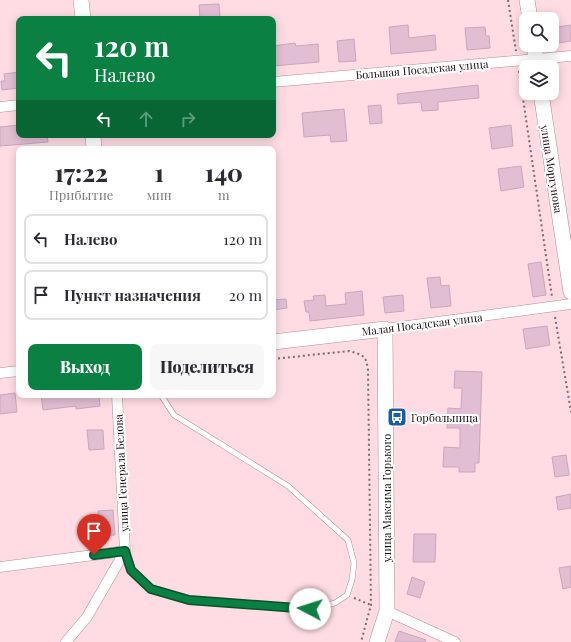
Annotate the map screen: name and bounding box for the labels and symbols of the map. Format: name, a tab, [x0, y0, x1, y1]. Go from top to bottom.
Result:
street label: Большая Посадская улица	[355, 56, 490, 82]
street label: улица Моргунова	[537, 123, 566, 215]
street label: Малая Посадская улица	[361, 309, 484, 339]
bus stop icon: Горбольница	[386, 406, 408, 428]
place label: Горбольница	[411, 410, 478, 425]
street label: улица Генерала Белова	[110, 413, 132, 533]
street label: улица Максима Горького	[379, 434, 394, 563]
pin	[77, 514, 111, 555]
position arrow	[289, 588, 331, 630]

